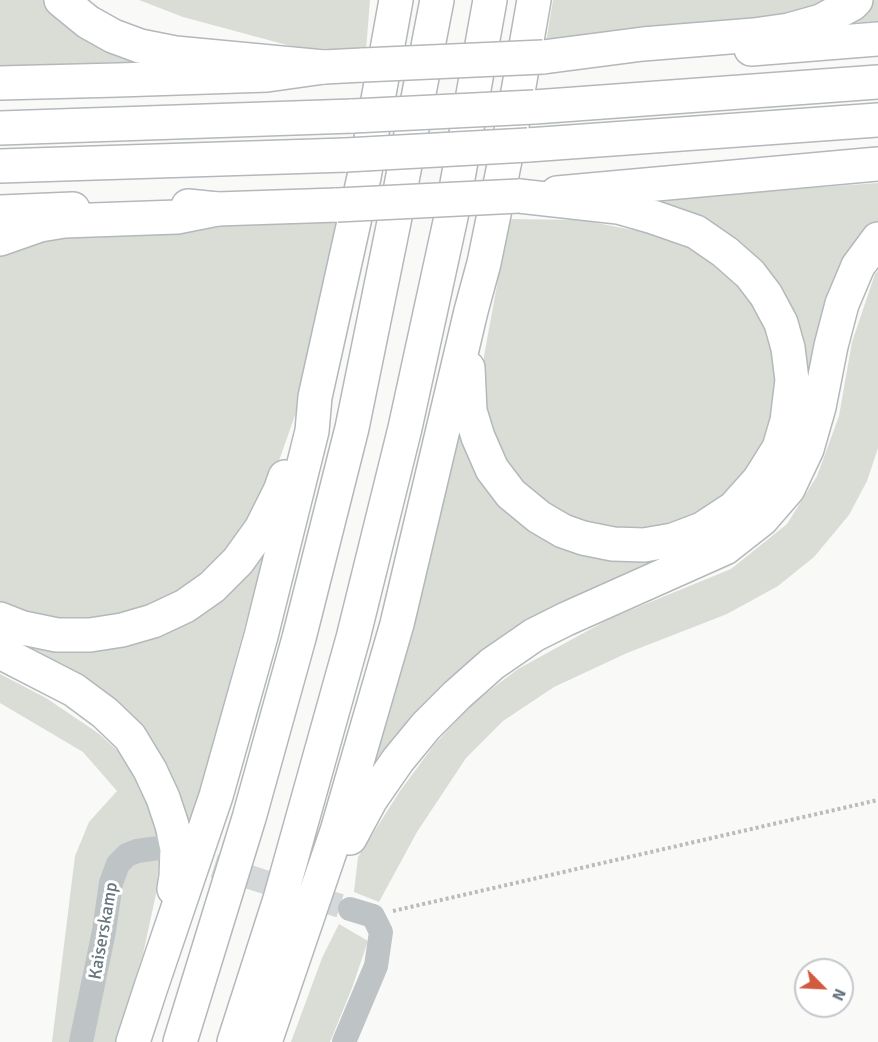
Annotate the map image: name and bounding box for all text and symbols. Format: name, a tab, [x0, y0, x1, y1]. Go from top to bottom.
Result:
street label: Kaiserskamp	[85, 881, 123, 981]
north arrow	[794, 958, 854, 1018]
text: N	[827, 985, 850, 1004]

